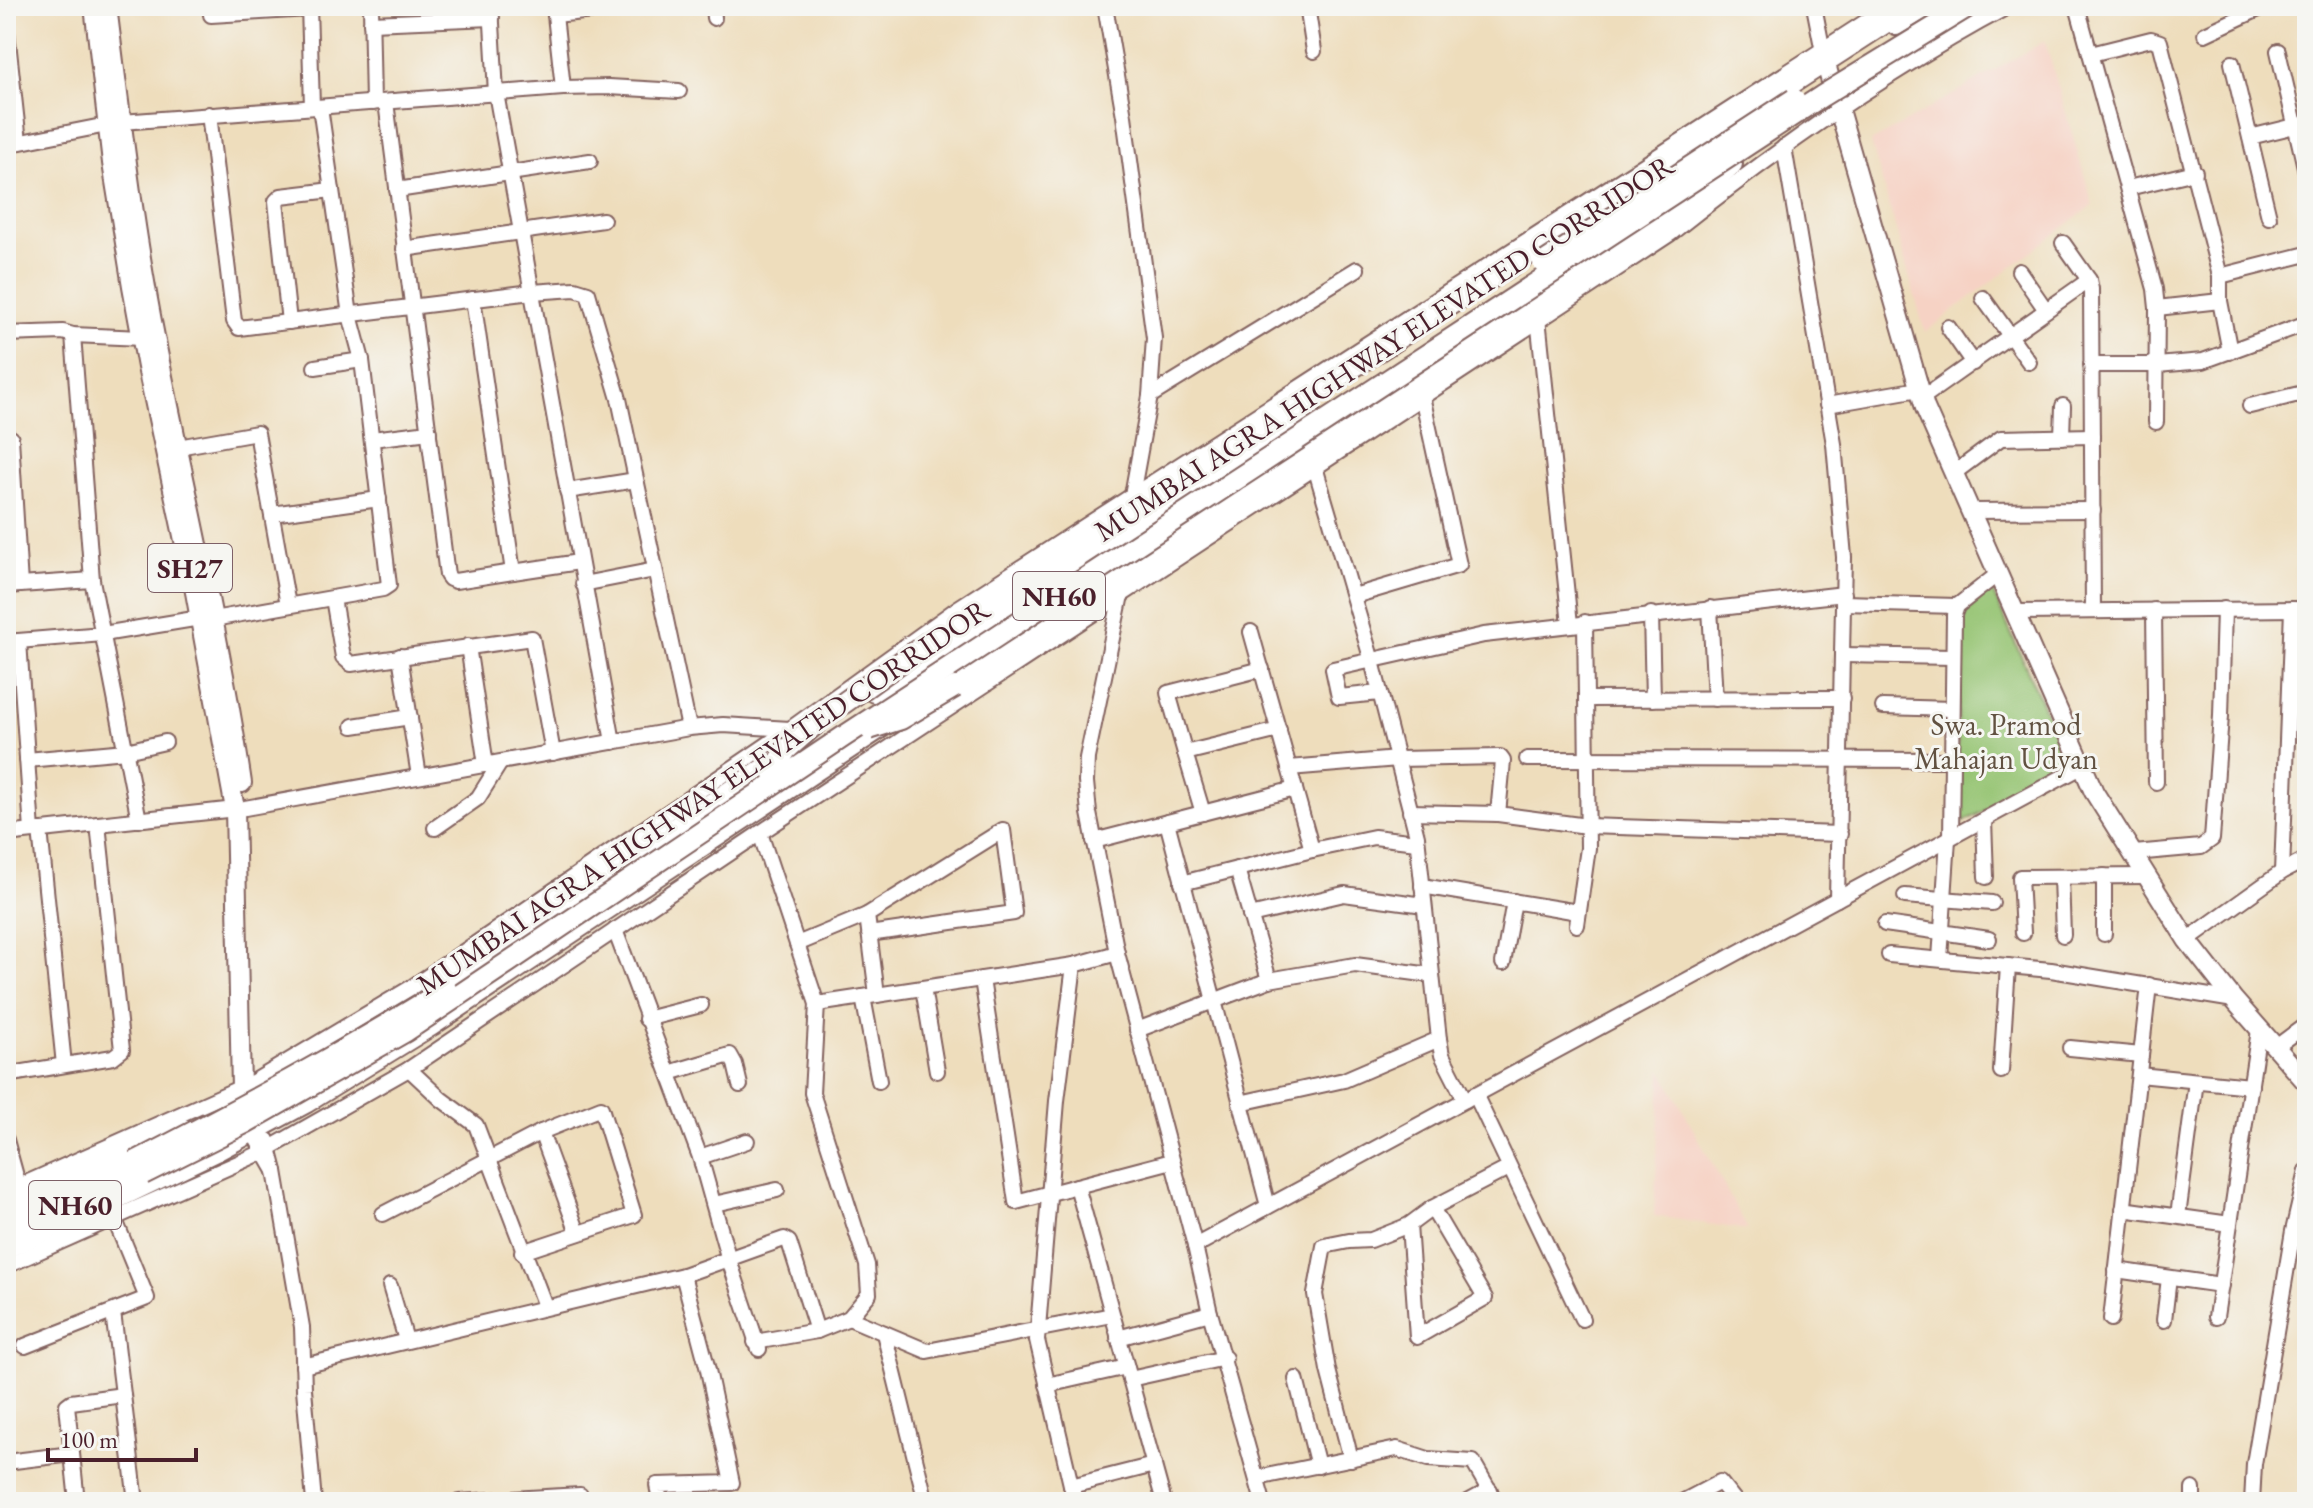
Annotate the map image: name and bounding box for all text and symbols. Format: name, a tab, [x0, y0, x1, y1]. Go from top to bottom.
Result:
street label: MUMBAI AGRA HIGHWAY ELEVATED CORRIDOR	[1087, 145, 1681, 550]
road number: SH27	[148, 544, 232, 592]
road number: NH60	[1013, 572, 1105, 620]
street label: MUMBAI AGRA HIGHWAY ELEVATED CORRIDOR	[409, 589, 997, 1004]
park label: Swa. Pramod Mahajan Udyan	[1914, 705, 2098, 778]
road number: NH60	[29, 1181, 121, 1229]
scale bar	[48, 1412, 196, 1462]
text: 100 m	[60, 1424, 118, 1455]

